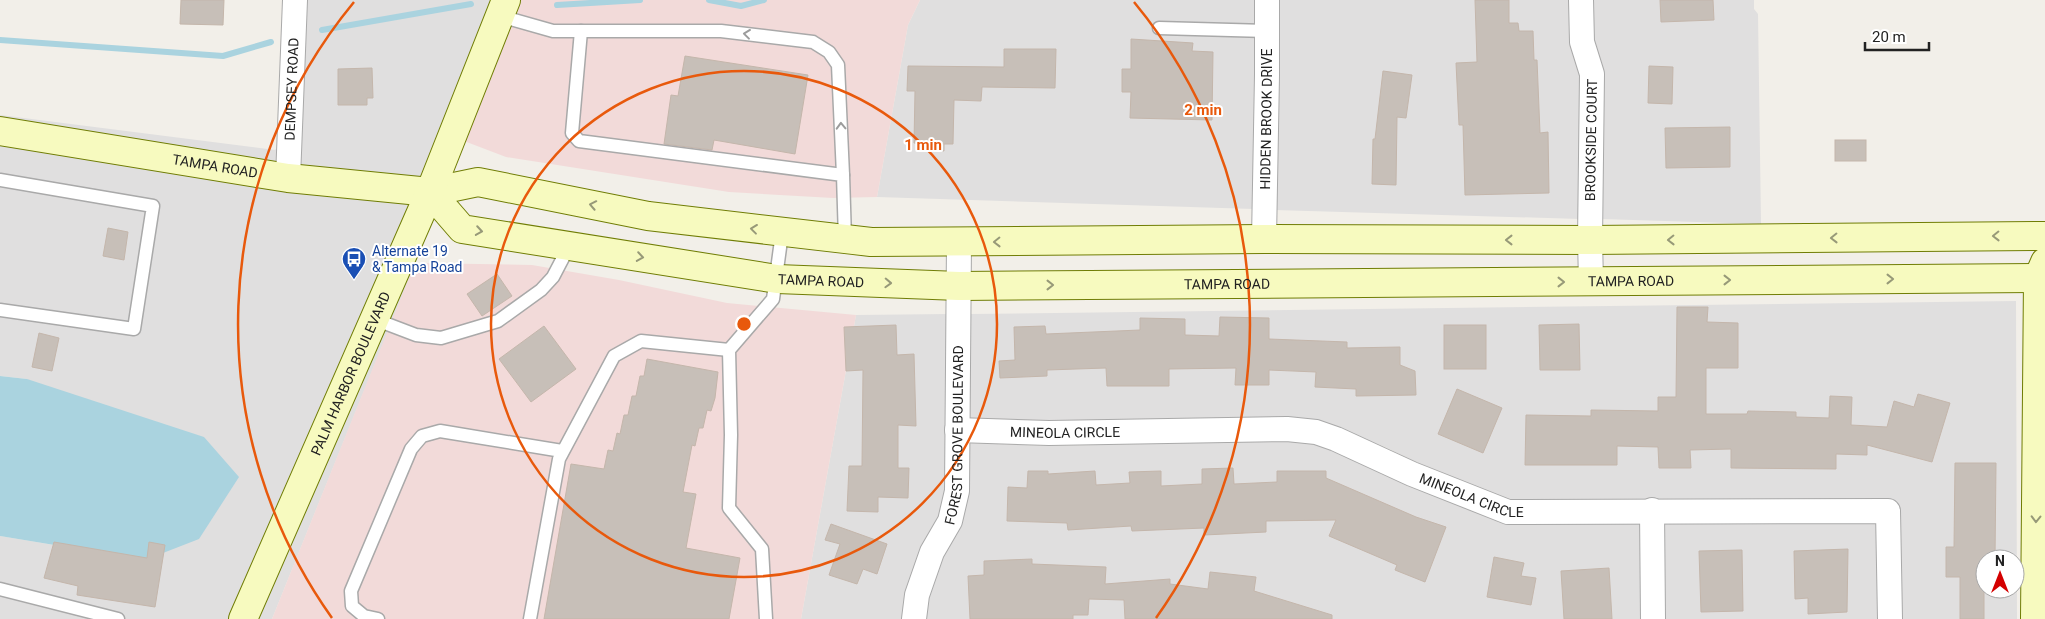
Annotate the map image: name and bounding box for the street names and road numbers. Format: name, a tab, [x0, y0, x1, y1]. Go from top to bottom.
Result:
street label: DEMPSEY ROAD	[281, 37, 302, 141]
street label: HIDDEN BROOK DRIVE	[1257, 48, 1275, 190]
street label: BROOKSIDE COURT	[1582, 78, 1600, 201]
street label: TAMPA ROAD	[171, 151, 259, 181]
street label: TAMPA ROAD	[778, 271, 864, 290]
street label: TAMPA ROAD	[1588, 273, 1674, 289]
street label: TAMPA ROAD	[1184, 276, 1270, 292]
street label: PALM HARBOR BOULEVARD	[308, 289, 393, 458]
street label: FOREST GROVE BOULEVARD	[941, 345, 966, 526]
street label: MINEOLA CIRCLE	[1010, 424, 1120, 441]
street label: MINEOLA CIRCLE	[1417, 470, 1524, 520]

